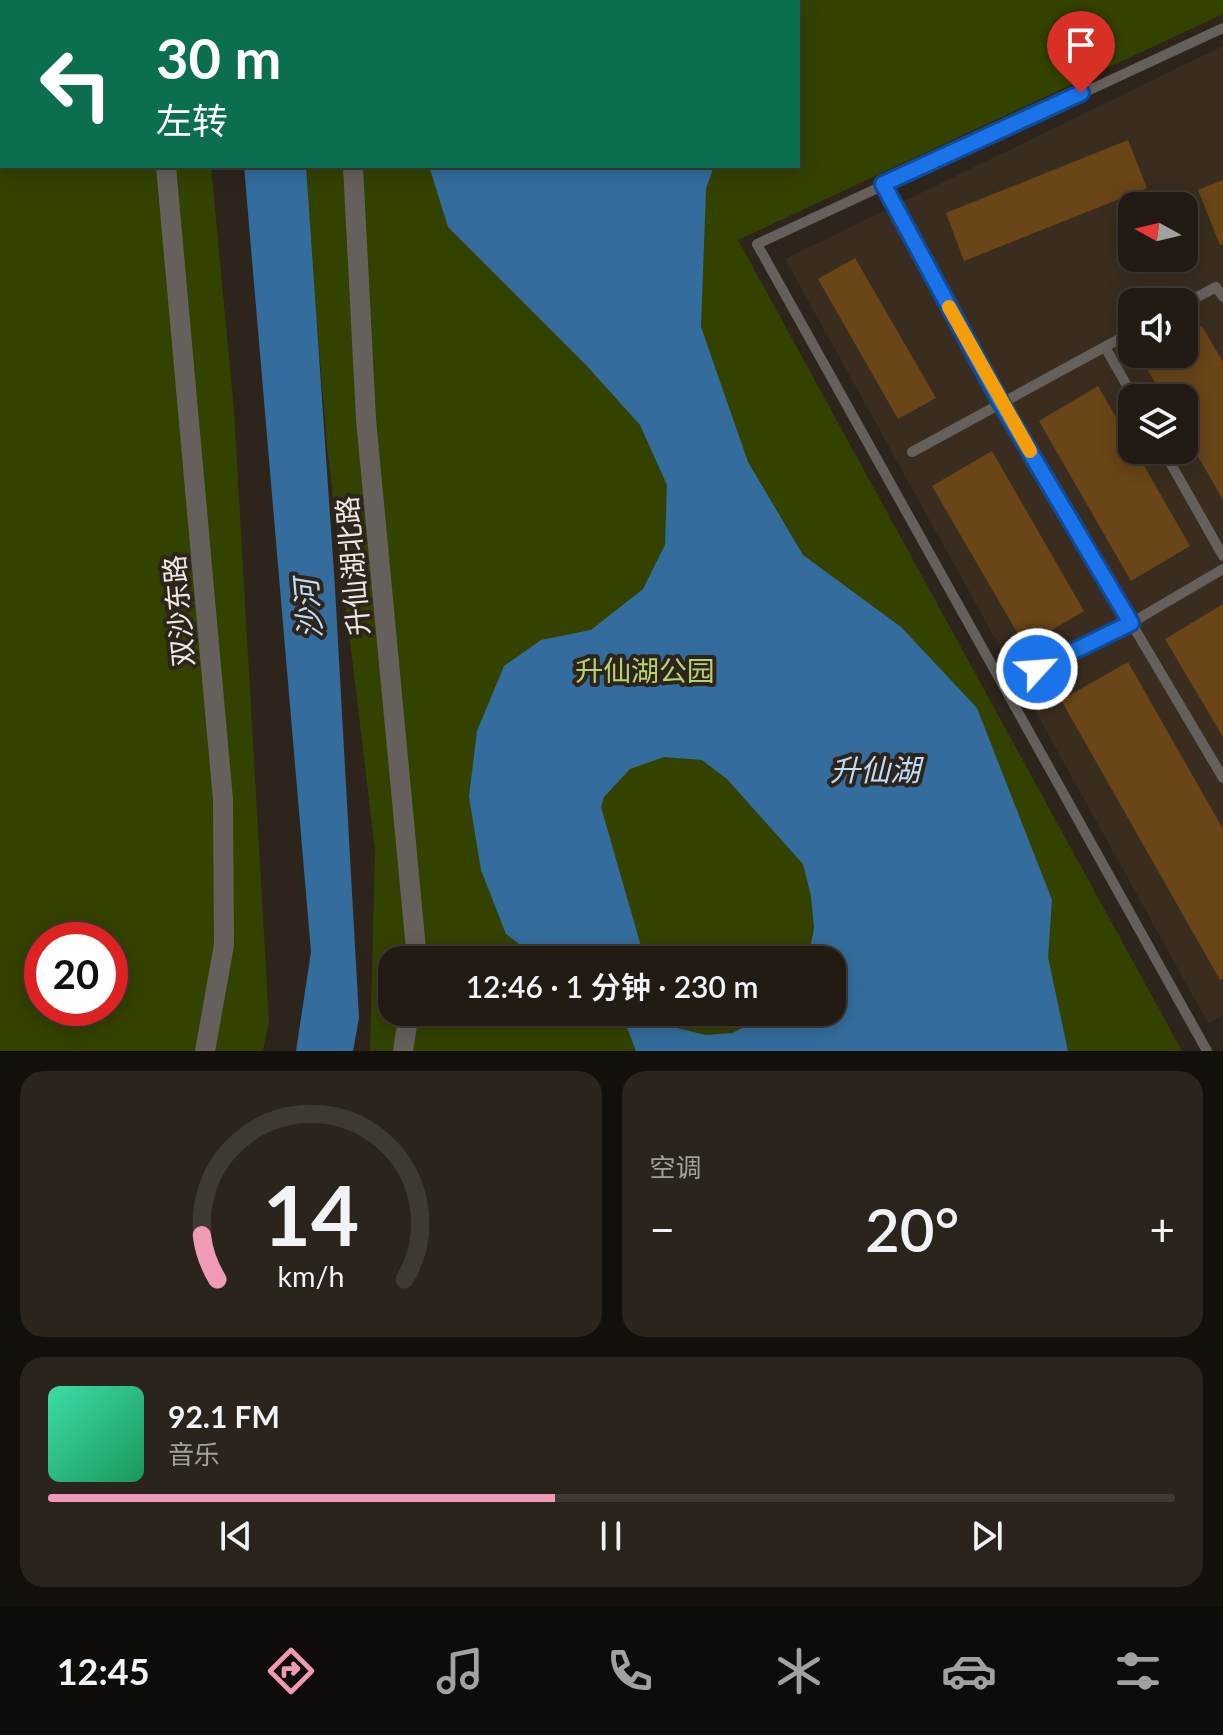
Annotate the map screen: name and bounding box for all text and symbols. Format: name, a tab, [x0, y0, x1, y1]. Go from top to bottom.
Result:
pin	[1047, 11, 1115, 93]
icon: arrive	[1059, 23, 1103, 67]
text: 30 m	[156, 24, 281, 91]
icon: left	[24, 32, 128, 136]
text: 左转	[156, 98, 228, 142]
north arrow	[1118, 192, 1198, 272]
map controls	[1118, 192, 1198, 464]
button: sound	[1118, 288, 1198, 368]
button: layers	[1118, 384, 1198, 464]
street label: 升仙湖北路	[329, 495, 375, 637]
street label: 双沙东路	[156, 554, 200, 668]
water label: 沙河	[286, 573, 328, 640]
position arrow	[995, 627, 1079, 711]
park label: 升仙湖公园	[575, 653, 715, 687]
water label: 升仙湖	[830, 751, 924, 787]
speed limit sign: 20	[24, 922, 128, 1026]
text: 12:46 · 1 分钟 · 230 m	[466, 968, 758, 1004]
text: 空调	[650, 1151, 702, 1183]
text: 14	[263, 1164, 359, 1264]
text: 20°	[865, 1193, 960, 1265]
text: −	[650, 1203, 675, 1255]
text: +	[1149, 1203, 1175, 1255]
text: km/h	[277, 1259, 344, 1293]
text: 92.1 FM	[168, 1398, 280, 1434]
text: 音乐	[168, 1438, 220, 1470]
icon: previous	[214, 1514, 258, 1558]
icon: pause	[589, 1514, 633, 1558]
icon: next	[965, 1514, 1009, 1558]
icon: directions	[263, 1643, 319, 1699]
icon: music	[432, 1643, 488, 1699]
icon: phone	[602, 1643, 658, 1699]
icon: climate	[771, 1643, 827, 1699]
icon: car	[941, 1643, 997, 1699]
icon: filters	[1110, 1643, 1166, 1699]
text: 12:45	[57, 1649, 150, 1693]

